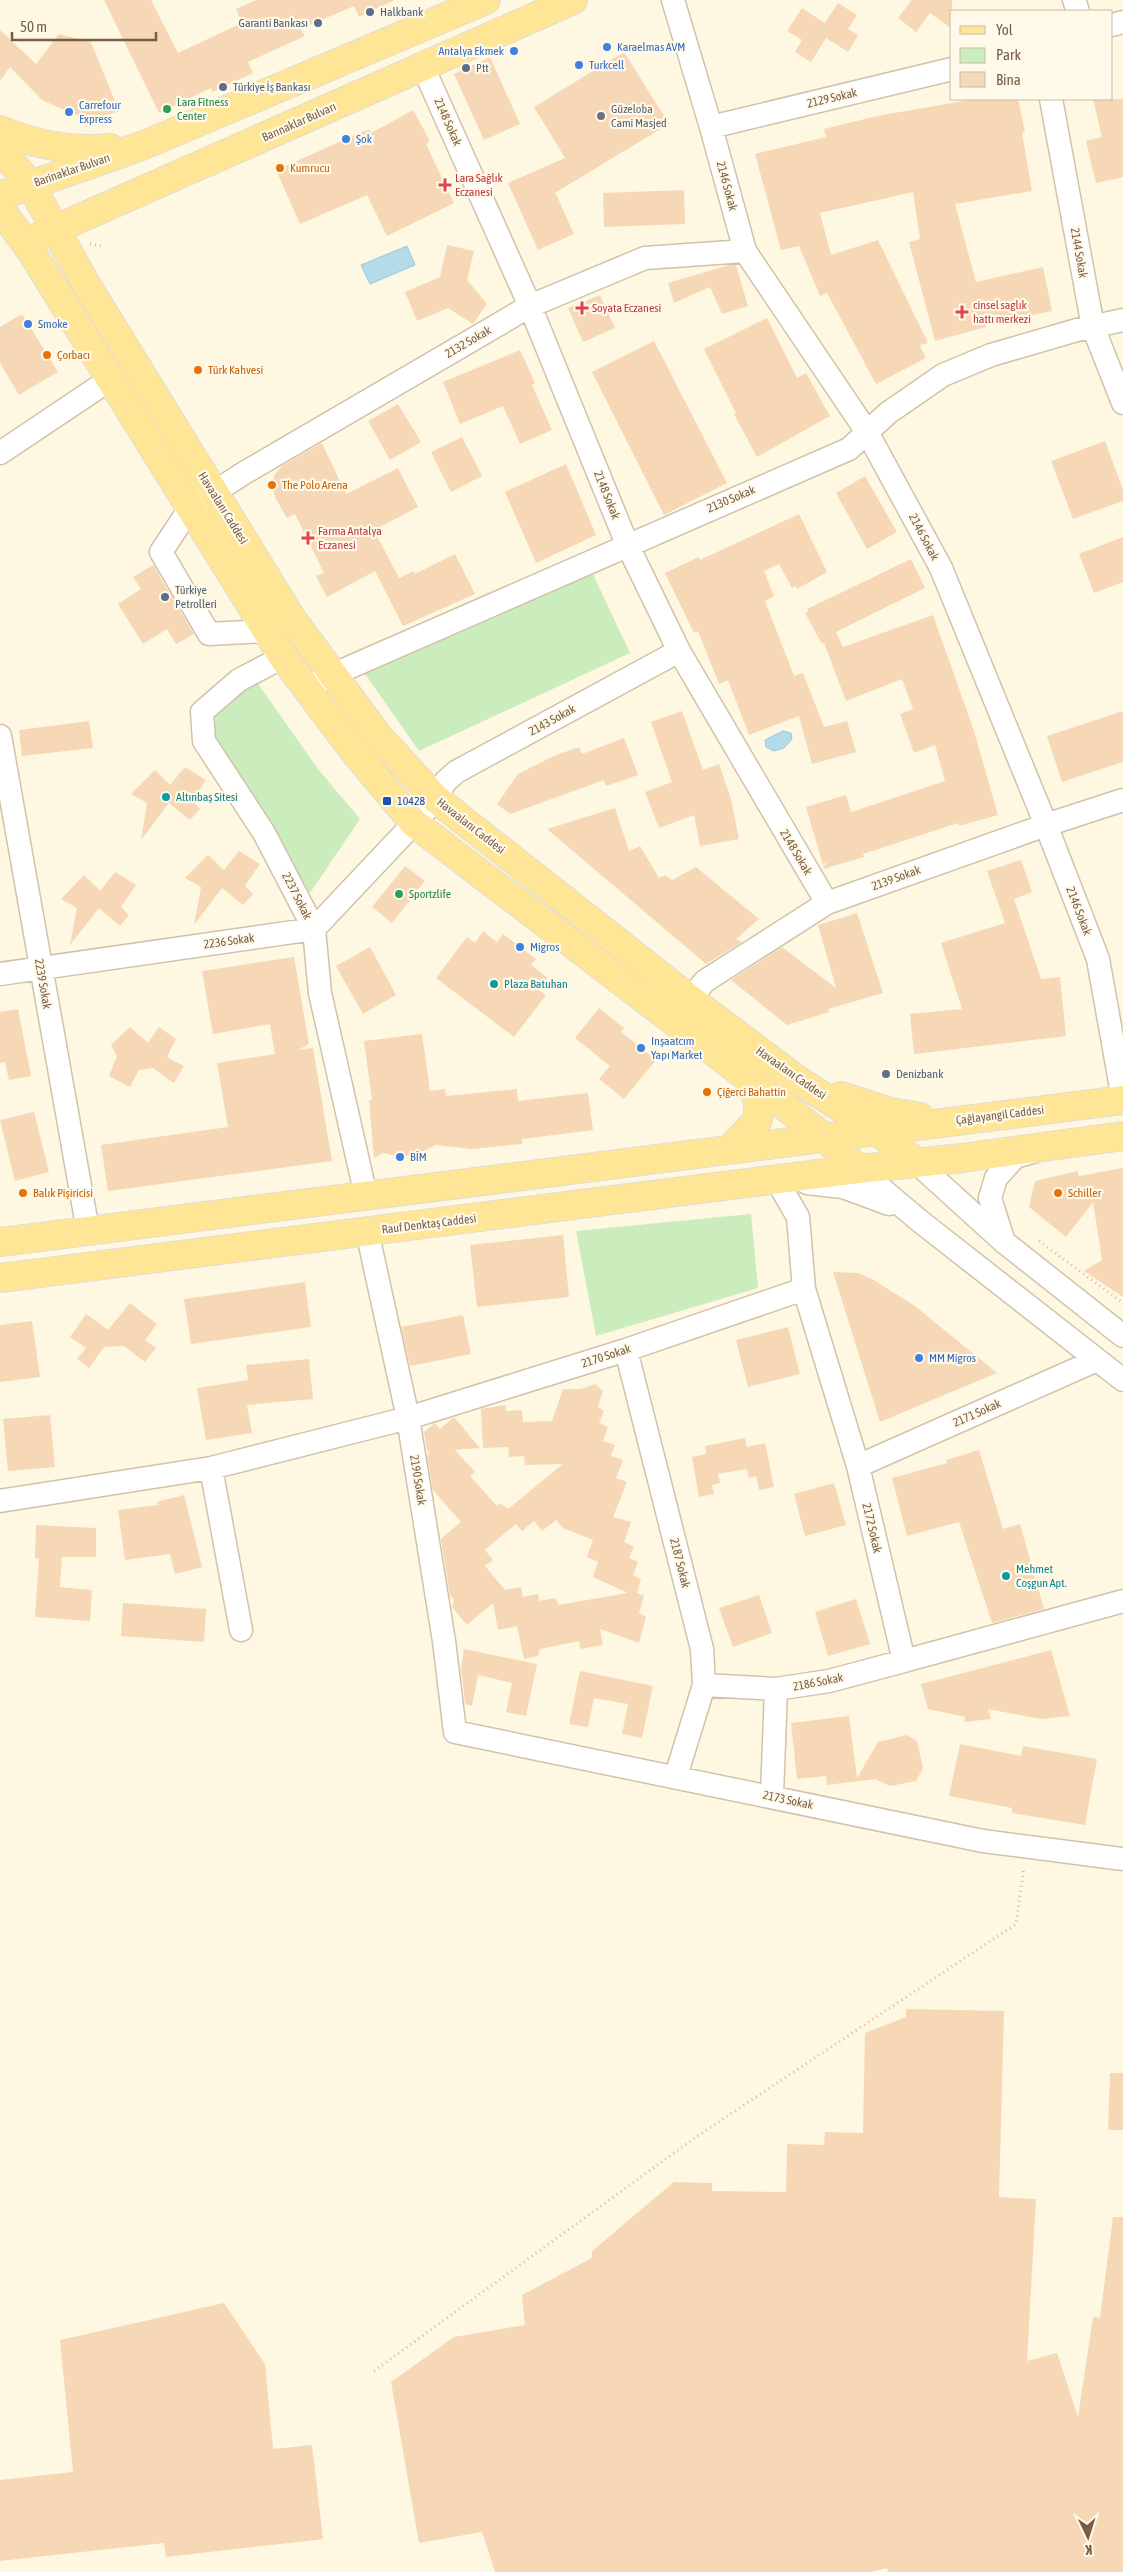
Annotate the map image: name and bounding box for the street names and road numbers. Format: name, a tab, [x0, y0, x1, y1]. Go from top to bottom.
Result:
street label: 2129 Sokak	[806, 85, 859, 111]
street label: 2148 Sokak	[431, 96, 465, 149]
street label: Barınaklar Bulvarı	[260, 99, 338, 145]
street label: Barinaklar Bulvarı	[32, 150, 112, 190]
street label: 2146 Sokak	[714, 160, 741, 213]
street label: 2144 Sokak	[1068, 227, 1090, 280]
street label: 2132 Sokak	[442, 323, 494, 361]
street label: Havaalanı Caddesi	[195, 469, 251, 547]
street label: 2148 Sokak	[591, 469, 623, 522]
street label: 2130 Sokak	[705, 482, 758, 515]
street label: 2146 Sokak	[906, 511, 942, 563]
street label: 2143 Sokak	[526, 701, 578, 738]
street label: Havaalanı Caddesi	[434, 795, 508, 857]
street label: 2148 Sokak	[777, 827, 816, 878]
street label: 2139 Sokak	[870, 862, 923, 893]
street label: 2237 Sokak	[279, 870, 315, 923]
street label: 2146 Sokak	[1063, 885, 1095, 938]
street label: 2236 Sokak	[203, 930, 256, 951]
street label: 2239 Sokak	[32, 958, 54, 1011]
street label: Havaalanı Caddesi	[753, 1044, 829, 1102]
street label: Çağlayangil Caddesi	[955, 1103, 1045, 1127]
street label: Rauf Denktaş Caddesi	[381, 1211, 477, 1237]
street label: 2170 Sokak	[580, 1341, 633, 1371]
street label: 2171 Sokak	[951, 1396, 1004, 1430]
street label: 2190 Sokak	[407, 1454, 429, 1507]
street label: 2172 Sokak	[859, 1502, 885, 1555]
street label: 2187 Sokak	[667, 1537, 693, 1590]
street label: 2186 Sokak	[792, 1670, 845, 1694]
street label: 2173 Sokak	[762, 1788, 815, 1812]

